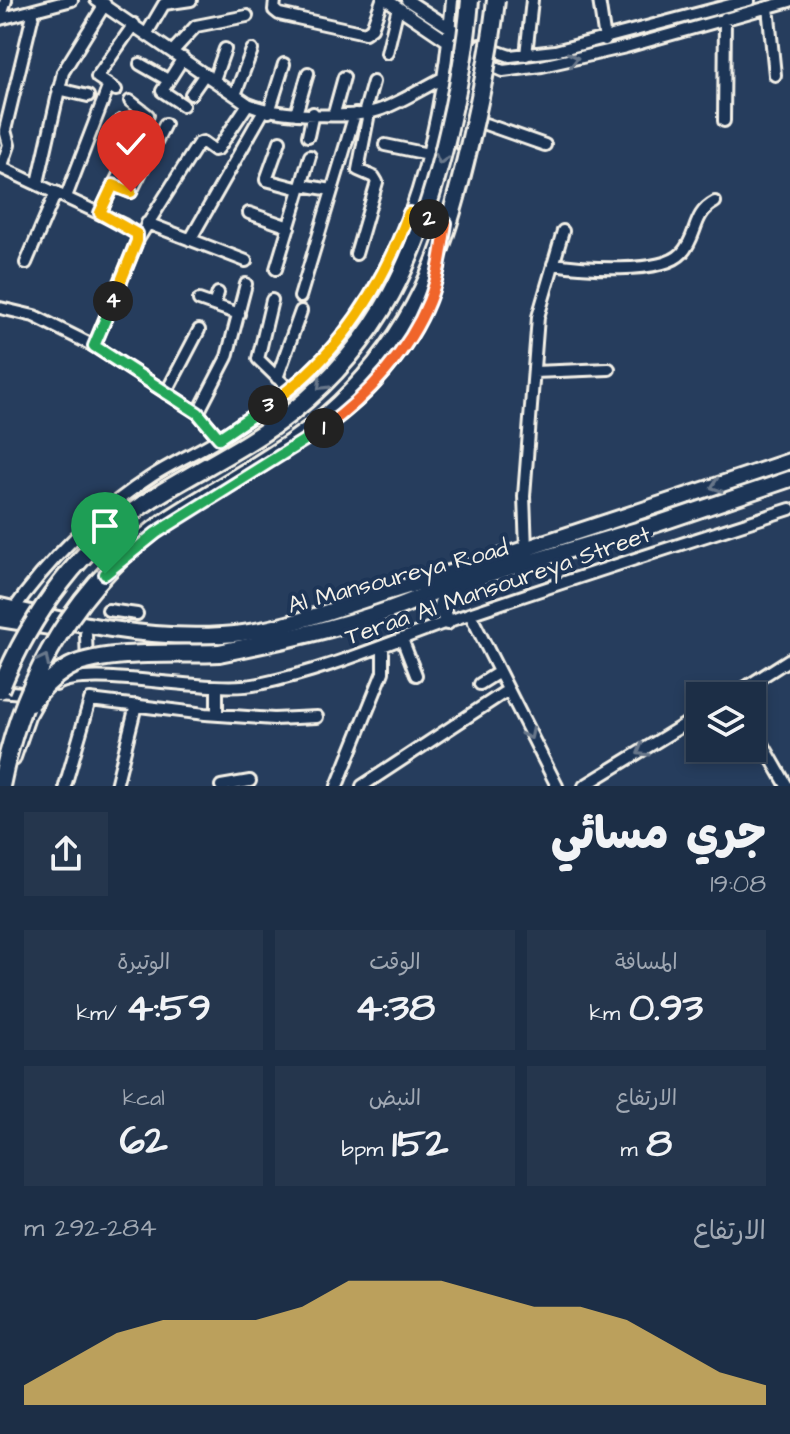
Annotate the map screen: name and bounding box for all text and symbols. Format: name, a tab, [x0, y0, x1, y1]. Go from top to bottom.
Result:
one-way arrow	[566, 51, 579, 68]
pin	[97, 110, 165, 192]
icon: check	[109, 122, 153, 166]
one-way arrow	[434, 152, 451, 166]
pin: 2	[409, 199, 449, 239]
text: 2	[423, 203, 435, 234]
pin: 4	[93, 281, 133, 321]
text: 4	[106, 285, 120, 316]
one-way arrow	[316, 376, 331, 390]
pin: 3	[248, 385, 288, 425]
text: 3	[262, 389, 274, 420]
pin: 1	[304, 408, 344, 448]
text: 1	[323, 412, 325, 443]
one-way arrow	[710, 476, 724, 492]
pin	[71, 492, 139, 574]
icon: arrive	[83, 504, 127, 548]
street label: Teraa Al Mansoureya Street	[341, 518, 656, 655]
street label: Al Mansoureya Road	[284, 531, 512, 624]
one-way arrow	[35, 653, 50, 668]
map controls	[686, 682, 766, 762]
button: layers	[686, 682, 766, 762]
one-way arrow	[519, 725, 535, 740]
one-way arrow	[636, 741, 651, 756]
text: جري مسائي	[551, 805, 766, 866]
button: share	[24, 812, 108, 896]
text: 19:08	[710, 866, 766, 902]
text: الوتيرة	[117, 947, 170, 978]
text: الوقت	[369, 947, 421, 978]
text: المسافة	[615, 947, 678, 978]
text: 4:59	[126, 981, 211, 1036]
text: 4:38	[355, 981, 435, 1036]
text: 0.93	[629, 981, 703, 1036]
text: /km	[76, 998, 126, 1029]
text: km	[590, 998, 629, 1029]
text: kcal	[123, 1083, 165, 1114]
text: النبض	[369, 1083, 421, 1114]
text: الارتفاع	[615, 1083, 677, 1114]
text: 62	[120, 1114, 168, 1169]
text: 152	[392, 1117, 448, 1172]
text: 8	[646, 1117, 672, 1172]
text: bpm	[342, 1134, 392, 1165]
text: m	[620, 1134, 646, 1165]
text: 284–292 m	[24, 1210, 157, 1246]
text: الارتفاع	[693, 1213, 766, 1249]

